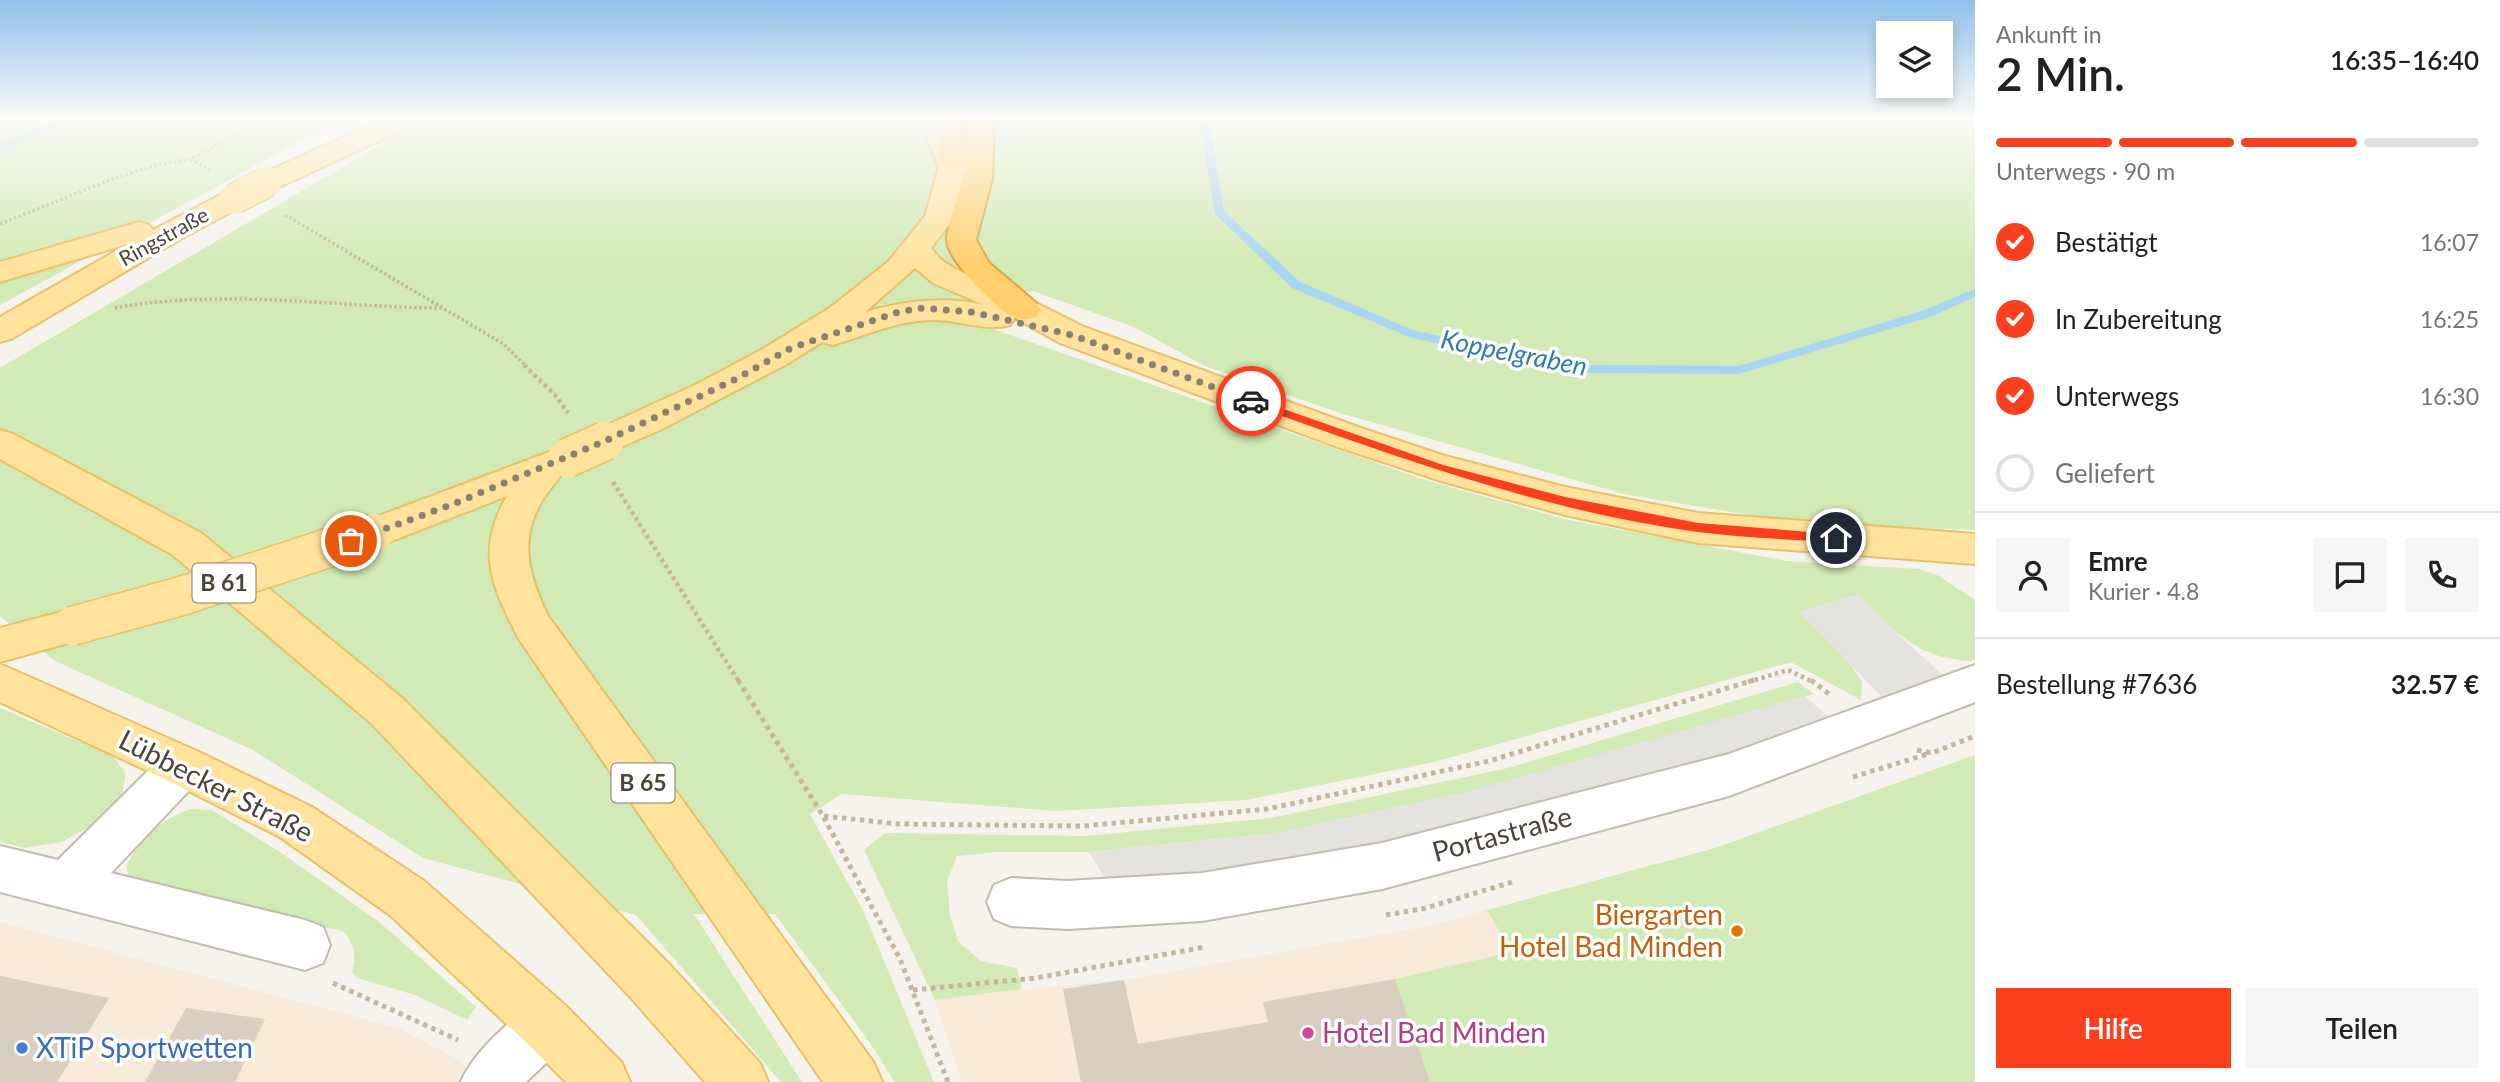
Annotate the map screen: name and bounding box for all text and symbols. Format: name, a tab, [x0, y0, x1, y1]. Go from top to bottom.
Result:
text: Ankunft in	[1996, 20, 2102, 48]
map controls	[1876, 21, 1953, 98]
button: layers	[1876, 21, 1953, 98]
text: 16:35–16:40	[2330, 44, 2479, 76]
text: 2 Min.	[1996, 46, 2125, 101]
text: Unterwegs · 90 m	[1996, 157, 2175, 185]
street label: Ringstraße	[114, 201, 212, 270]
icon: check	[1996, 223, 2034, 261]
text: Bestätigt	[2055, 226, 2158, 258]
text: 16:07	[2420, 228, 2479, 256]
icon: check	[1996, 300, 2034, 338]
text: In Zubereitung	[2055, 303, 2222, 335]
text: 16:25	[2420, 305, 2479, 333]
water label: Koppelgraben	[1438, 322, 1590, 382]
courier	[1216, 366, 1286, 436]
icon: check	[1996, 377, 2034, 415]
text: Unterwegs	[2055, 380, 2179, 412]
icon: car	[1232, 382, 1270, 420]
text: 16:30	[2420, 382, 2479, 410]
text: Geliefert	[2055, 457, 2155, 489]
pin	[1806, 508, 1866, 568]
pin	[321, 511, 381, 571]
icon: home	[1817, 519, 1855, 557]
icon: bag	[332, 522, 370, 560]
button: person	[1996, 538, 2070, 612]
button: chat	[2313, 538, 2387, 612]
button: phone	[2405, 538, 2479, 612]
text: Emre	[2088, 545, 2148, 577]
road number: B 61	[192, 564, 256, 603]
text: Kurier · 4.8	[2088, 577, 2199, 605]
text: Bestellung #7636	[1996, 668, 2197, 700]
text: 32.57 €	[2391, 668, 2479, 700]
street label: Lübbecker Straße	[114, 722, 319, 849]
road number: B 65	[612, 764, 674, 803]
street label: Portastraße	[1428, 798, 1575, 868]
place label: Biergarten Hotel Bad Minden	[1499, 897, 1723, 963]
marker: Biergarten Hotel Bad Minden	[1729, 923, 1745, 939]
button: Hilfe	[1996, 988, 2231, 1068]
button: Teilen	[2245, 988, 2479, 1068]
place label: Hotel Bad Minden	[1322, 1015, 1546, 1049]
marker: Hotel Bad Minden	[1300, 1025, 1316, 1041]
place label: XTiP Sportwetten	[36, 1030, 253, 1064]
marker: XTiP Sportwetten	[14, 1040, 30, 1056]

